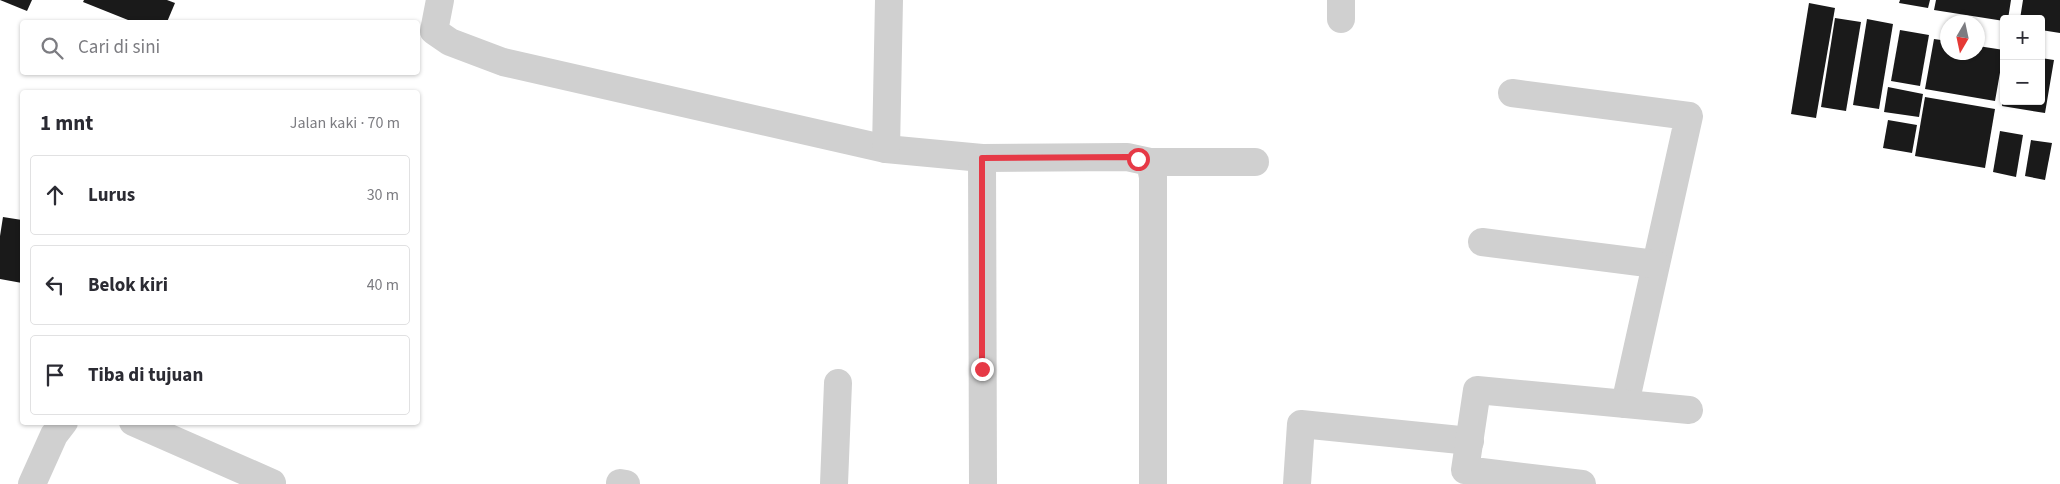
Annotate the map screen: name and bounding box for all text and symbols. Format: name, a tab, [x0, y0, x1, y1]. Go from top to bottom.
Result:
north arrow	[1940, 15, 1985, 60]
map controls	[2000, 15, 2045, 105]
button: +	[2000, 15, 2045, 60]
search box	[20, 20, 420, 75]
icon: search	[38, 34, 66, 62]
text: Cari di sini	[78, 34, 160, 61]
button: −	[2000, 60, 2045, 105]
text: 1 mnt	[40, 108, 93, 138]
text: Jalan kaki · 70 m	[290, 112, 400, 134]
route start	[1127, 148, 1150, 171]
icon: ahead	[41, 181, 69, 209]
text: Lurus	[88, 182, 135, 209]
text: 30 m	[367, 184, 399, 206]
icon: left	[41, 271, 69, 299]
text: Belok kiri	[88, 272, 168, 299]
text: 40 m	[367, 274, 399, 296]
route end	[971, 358, 994, 381]
icon: arrive	[41, 361, 69, 389]
text: Tiba di tujuan	[88, 362, 203, 389]

